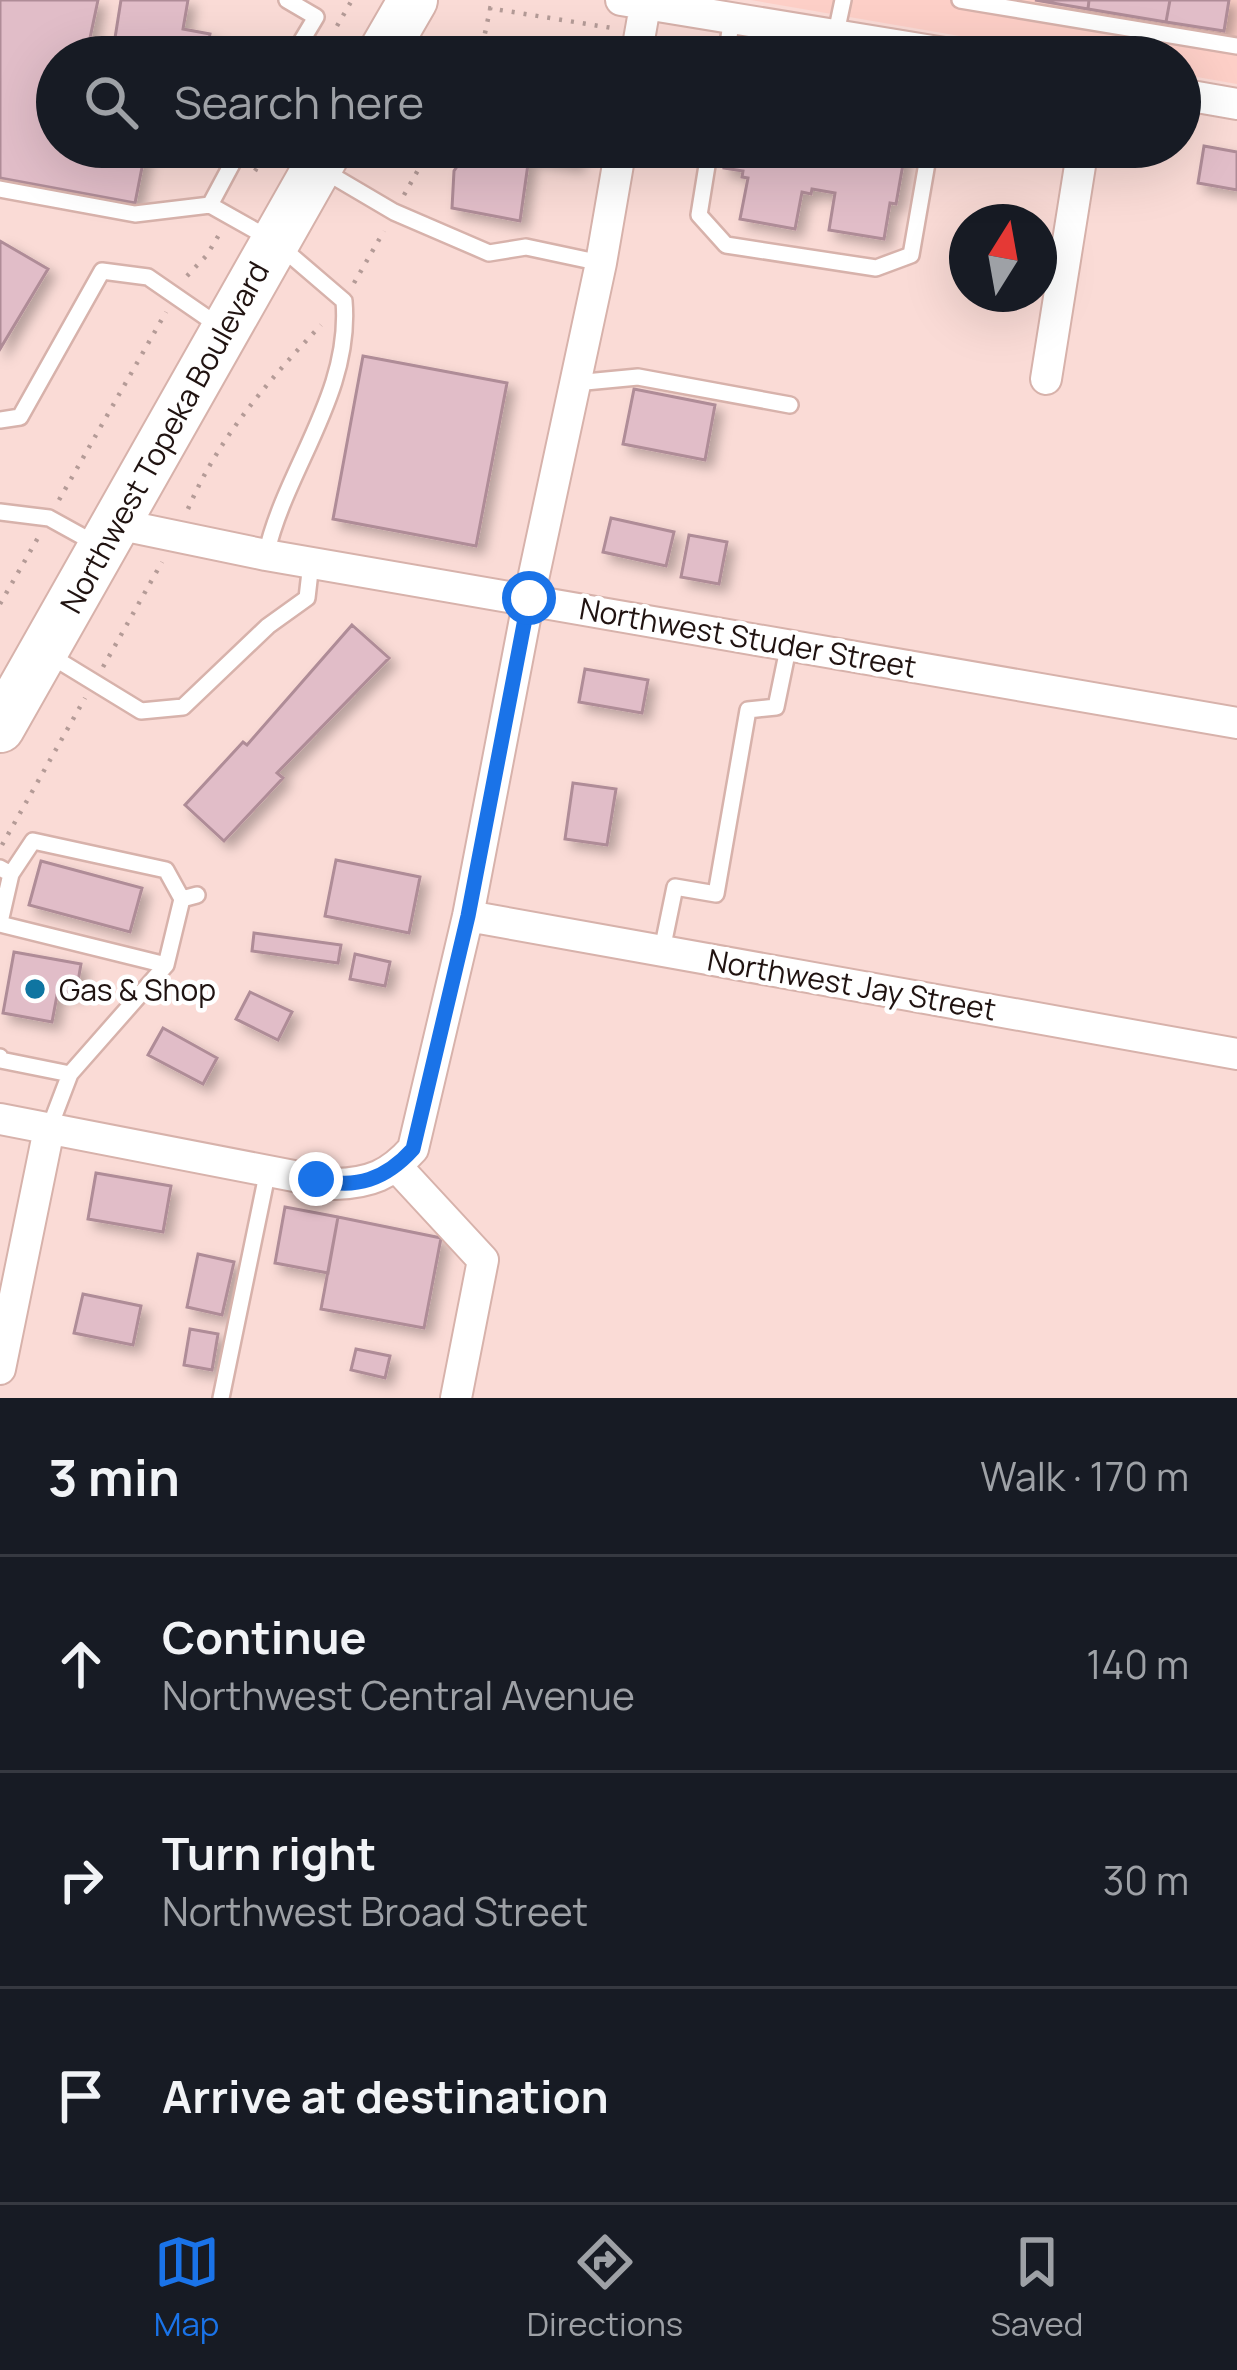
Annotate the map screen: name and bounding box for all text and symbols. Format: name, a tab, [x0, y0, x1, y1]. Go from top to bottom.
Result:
search box	[36, 36, 1201, 168]
icon: search	[78, 69, 144, 135]
text: Search here	[174, 71, 424, 133]
north arrow	[949, 204, 1057, 312]
street label: Northwest Topeka Boulevard	[50, 254, 278, 620]
route start	[502, 571, 556, 625]
street label: Northwest Studer Street	[576, 587, 920, 687]
street label: Northwest Jay Street	[705, 938, 999, 1030]
place label: Gas & Shop	[59, 969, 216, 1010]
marker: Gas & Shop	[22, 976, 48, 1002]
route end	[289, 1152, 343, 1206]
text: 3 min	[48, 1442, 180, 1511]
text: Walk · 170 m	[980, 1449, 1189, 1503]
text: Continue	[162, 1606, 367, 1668]
icon: ahead	[48, 1631, 114, 1697]
text: 140 m	[1086, 1637, 1189, 1691]
text: Northwest Central Avenue	[162, 1668, 635, 1722]
text: Turn right	[162, 1822, 376, 1884]
icon: right	[48, 1847, 114, 1913]
text: 30 m	[1103, 1853, 1189, 1907]
text: Northwest Broad Street	[162, 1884, 588, 1938]
icon: arrive	[48, 2063, 114, 2129]
text: Arrive at destination	[162, 2065, 609, 2127]
tab: Map	[154, 2229, 220, 2346]
tab: Directions	[527, 2229, 683, 2346]
tab: Saved	[990, 2229, 1083, 2346]

